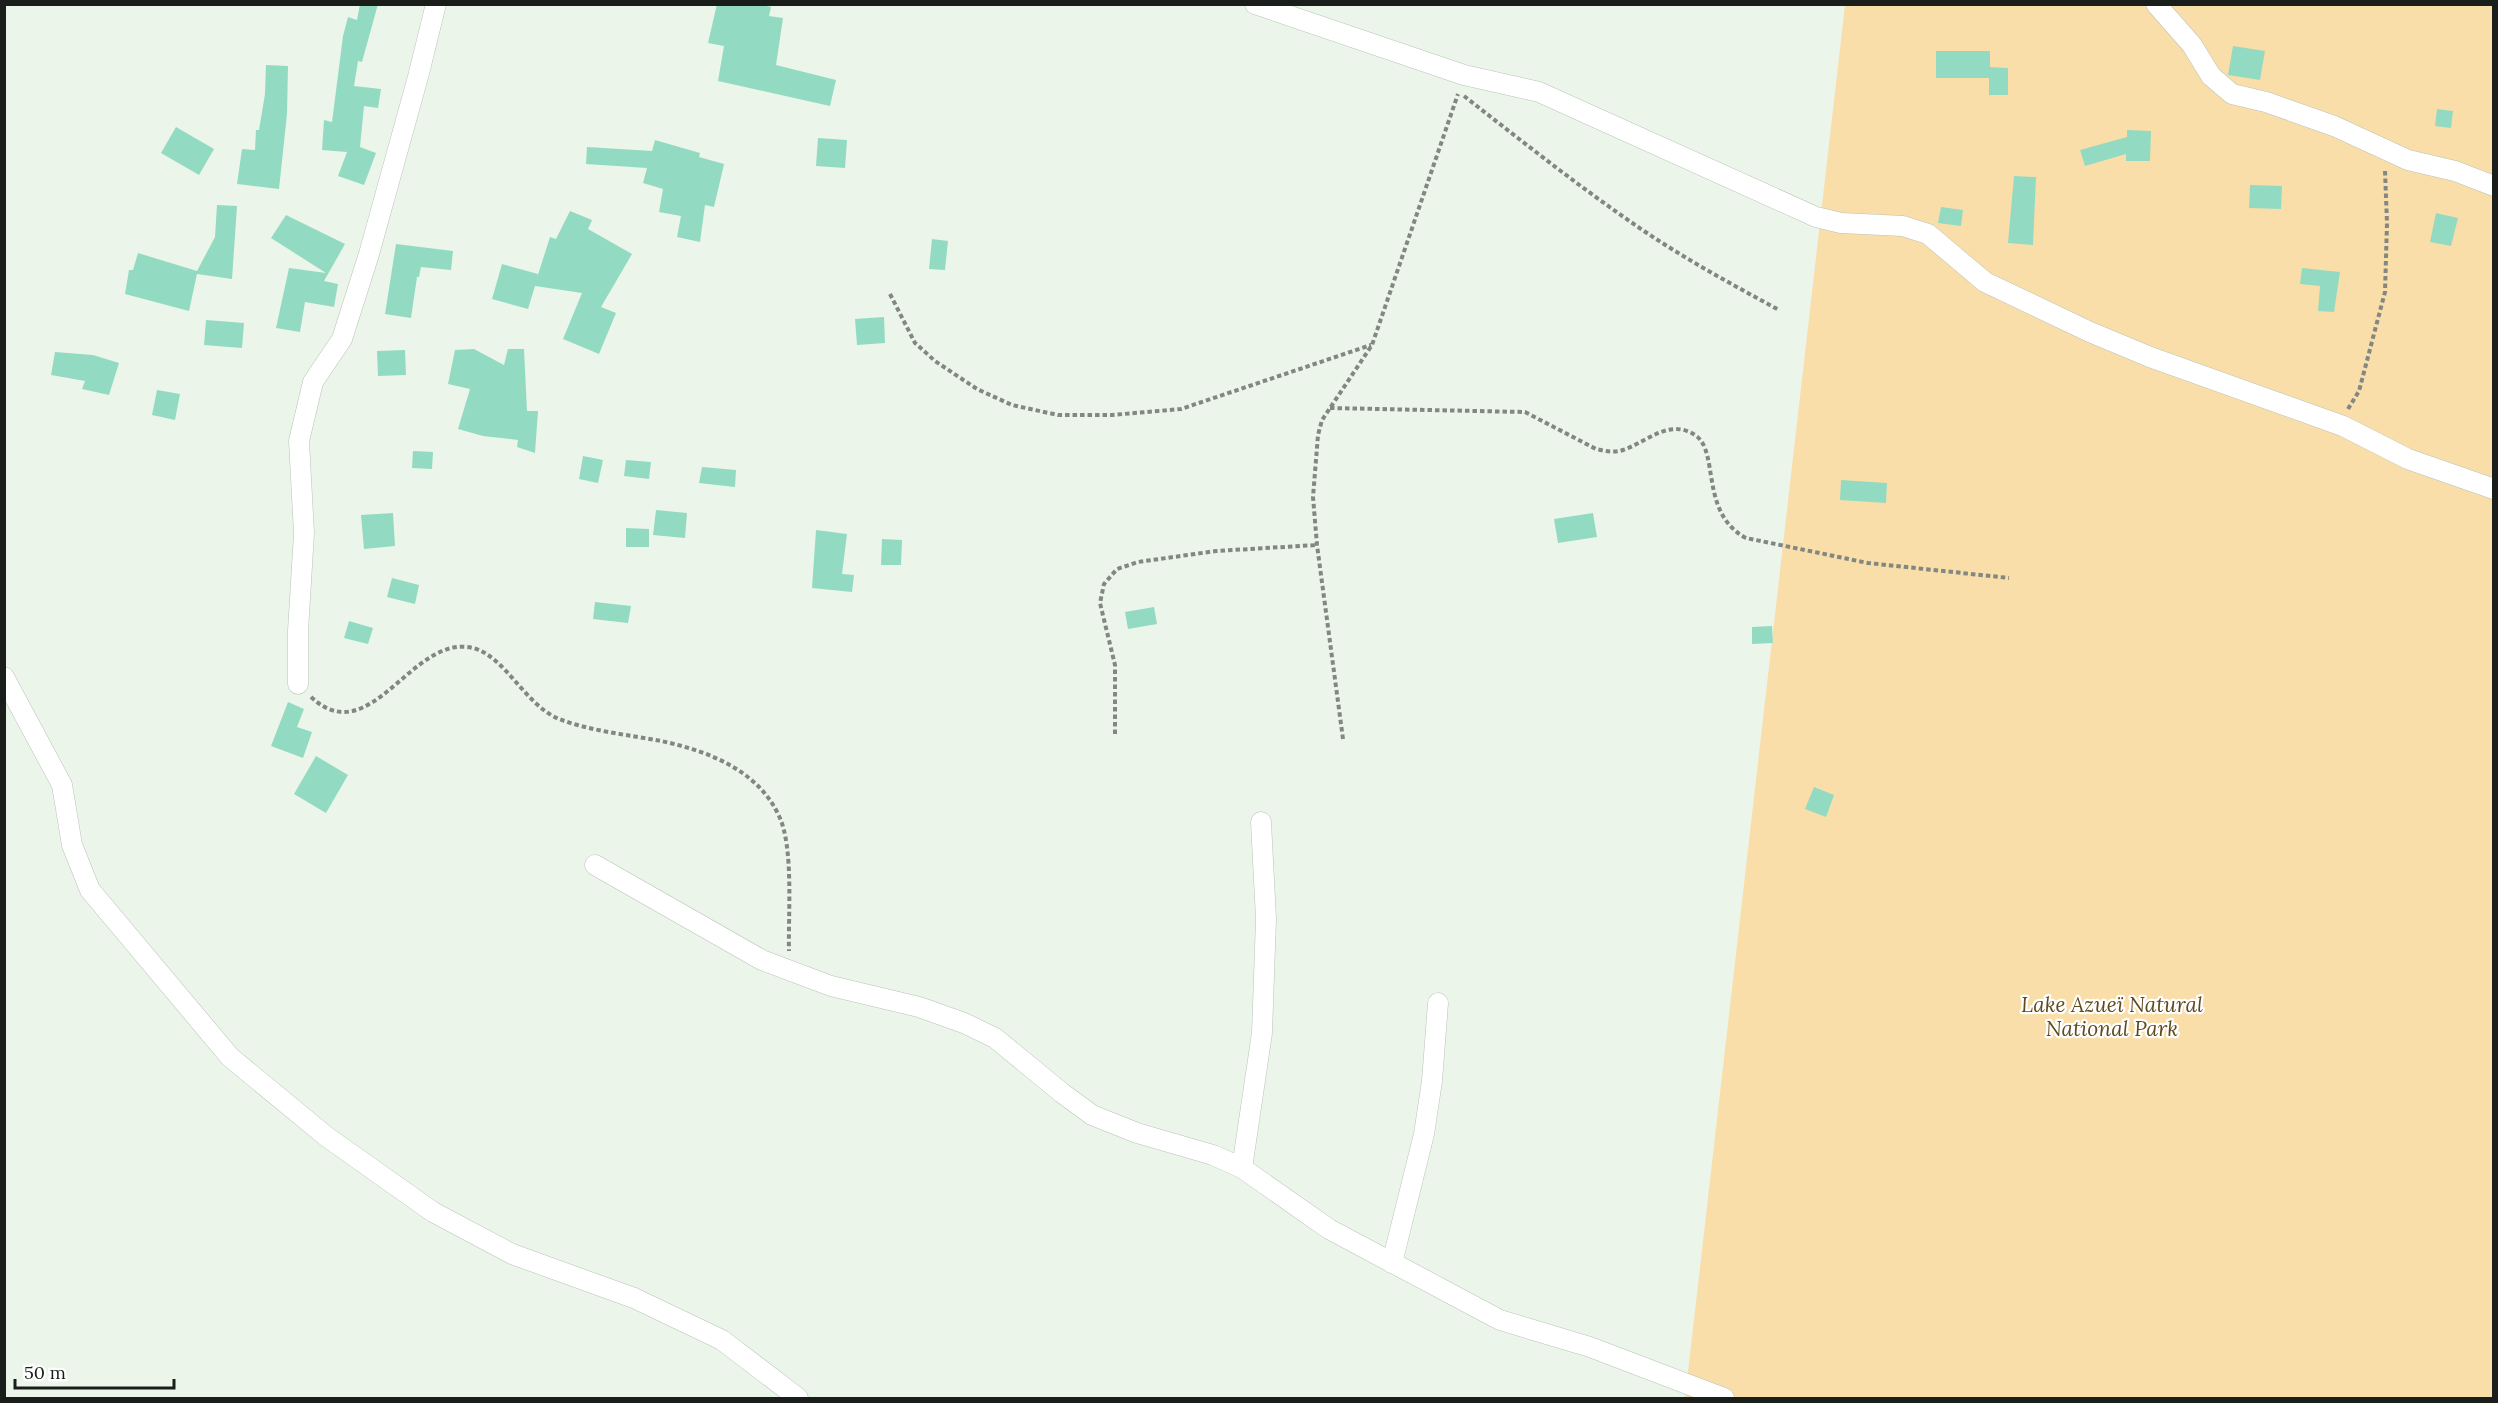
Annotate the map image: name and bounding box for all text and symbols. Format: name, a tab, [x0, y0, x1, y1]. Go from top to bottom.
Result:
park label: Lake Azueï Natural National Park	[2021, 991, 2203, 1042]
scale bar	[15, 1352, 174, 1390]
text: 50 m	[24, 1361, 66, 1384]

